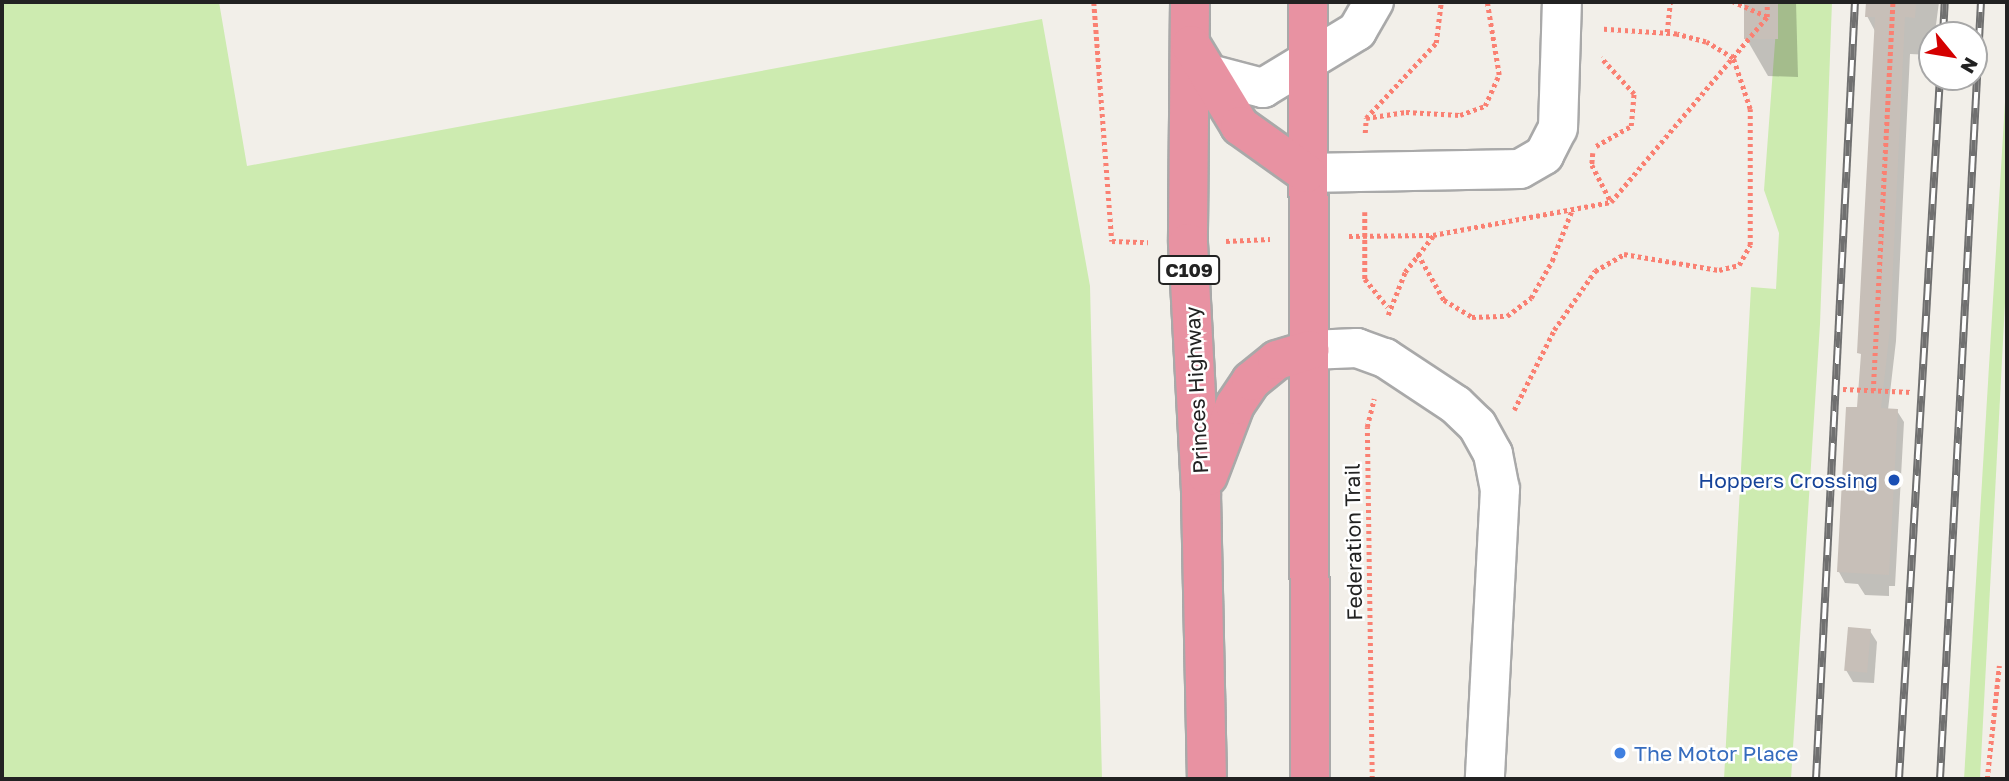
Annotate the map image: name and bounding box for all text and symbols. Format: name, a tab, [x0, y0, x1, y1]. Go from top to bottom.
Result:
north arrow	[1918, 21, 1988, 91]
text: N	[1956, 54, 1983, 78]
road number: C109	[1158, 254, 1220, 286]
street label: Princes Highway	[1179, 306, 1213, 474]
street label: Federation Trail	[1339, 463, 1367, 621]
place label: Hoppers Crossing	[1698, 467, 1878, 493]
marker: Hoppers Crossing	[1884, 470, 1904, 490]
place label: The Motor Place	[1634, 740, 1798, 766]
marker: The Motor Place	[1612, 745, 1628, 761]

